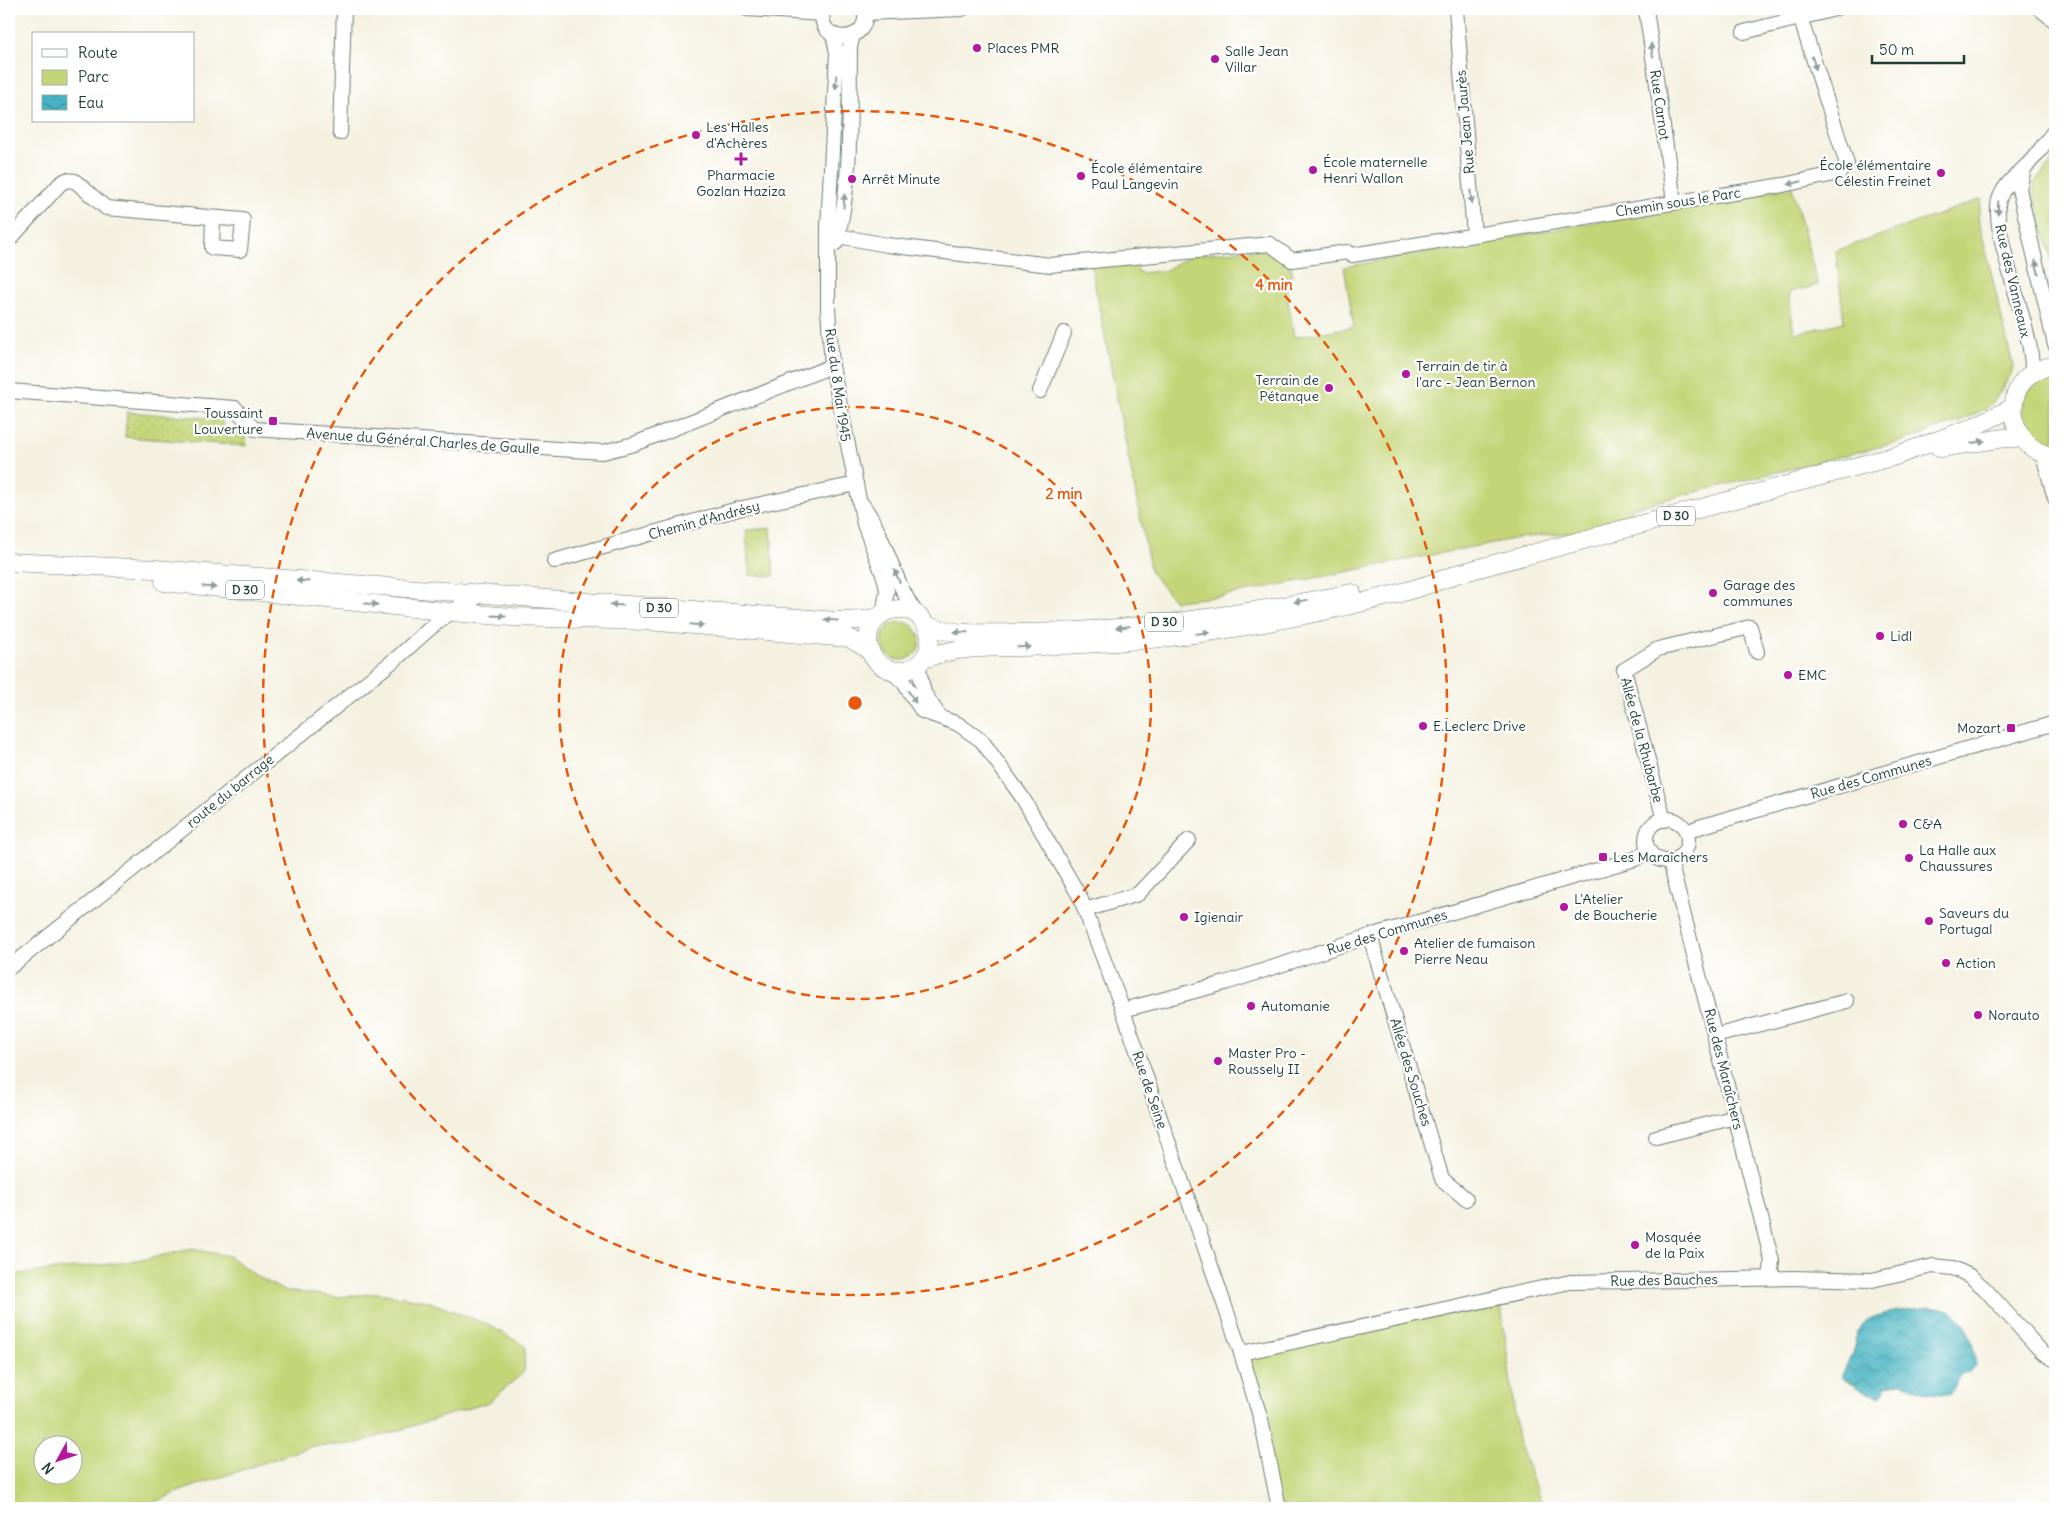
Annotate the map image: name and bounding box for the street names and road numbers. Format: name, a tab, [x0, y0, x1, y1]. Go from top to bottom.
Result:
street label: Rue Carnot	[1646, 68, 1674, 142]
street label: Rue Jean Jaurès	[1451, 69, 1479, 175]
street label: Chemin sous le Parc	[1614, 183, 1742, 221]
street label: Rue des Vanneaux	[1991, 222, 2035, 340]
street label: Rue du 8 Mai 1945	[821, 327, 855, 443]
street label: Avenue du Général Charles de Gaulle	[306, 424, 540, 458]
street label: Chemin d'Andrésy	[646, 496, 762, 544]
road number: D 30	[1657, 506, 1695, 526]
road number: D 30	[226, 580, 264, 600]
road number: D 30	[640, 598, 678, 618]
road number: D 30	[1145, 612, 1183, 632]
street label: Allée de la Rhubarbe	[1617, 675, 1667, 805]
street label: route du barrage	[183, 750, 277, 832]
street label: Rue des Communes	[1809, 751, 1933, 803]
street label: Rue des Communes	[1325, 905, 1449, 959]
street label: Rue des Maraîchers	[1700, 1007, 1748, 1131]
street label: Allée des Souches	[1386, 1016, 1436, 1128]
street label: Rue de Seine	[1128, 1049, 1172, 1131]
street label: Rue des Bauches	[1610, 1270, 1718, 1290]

